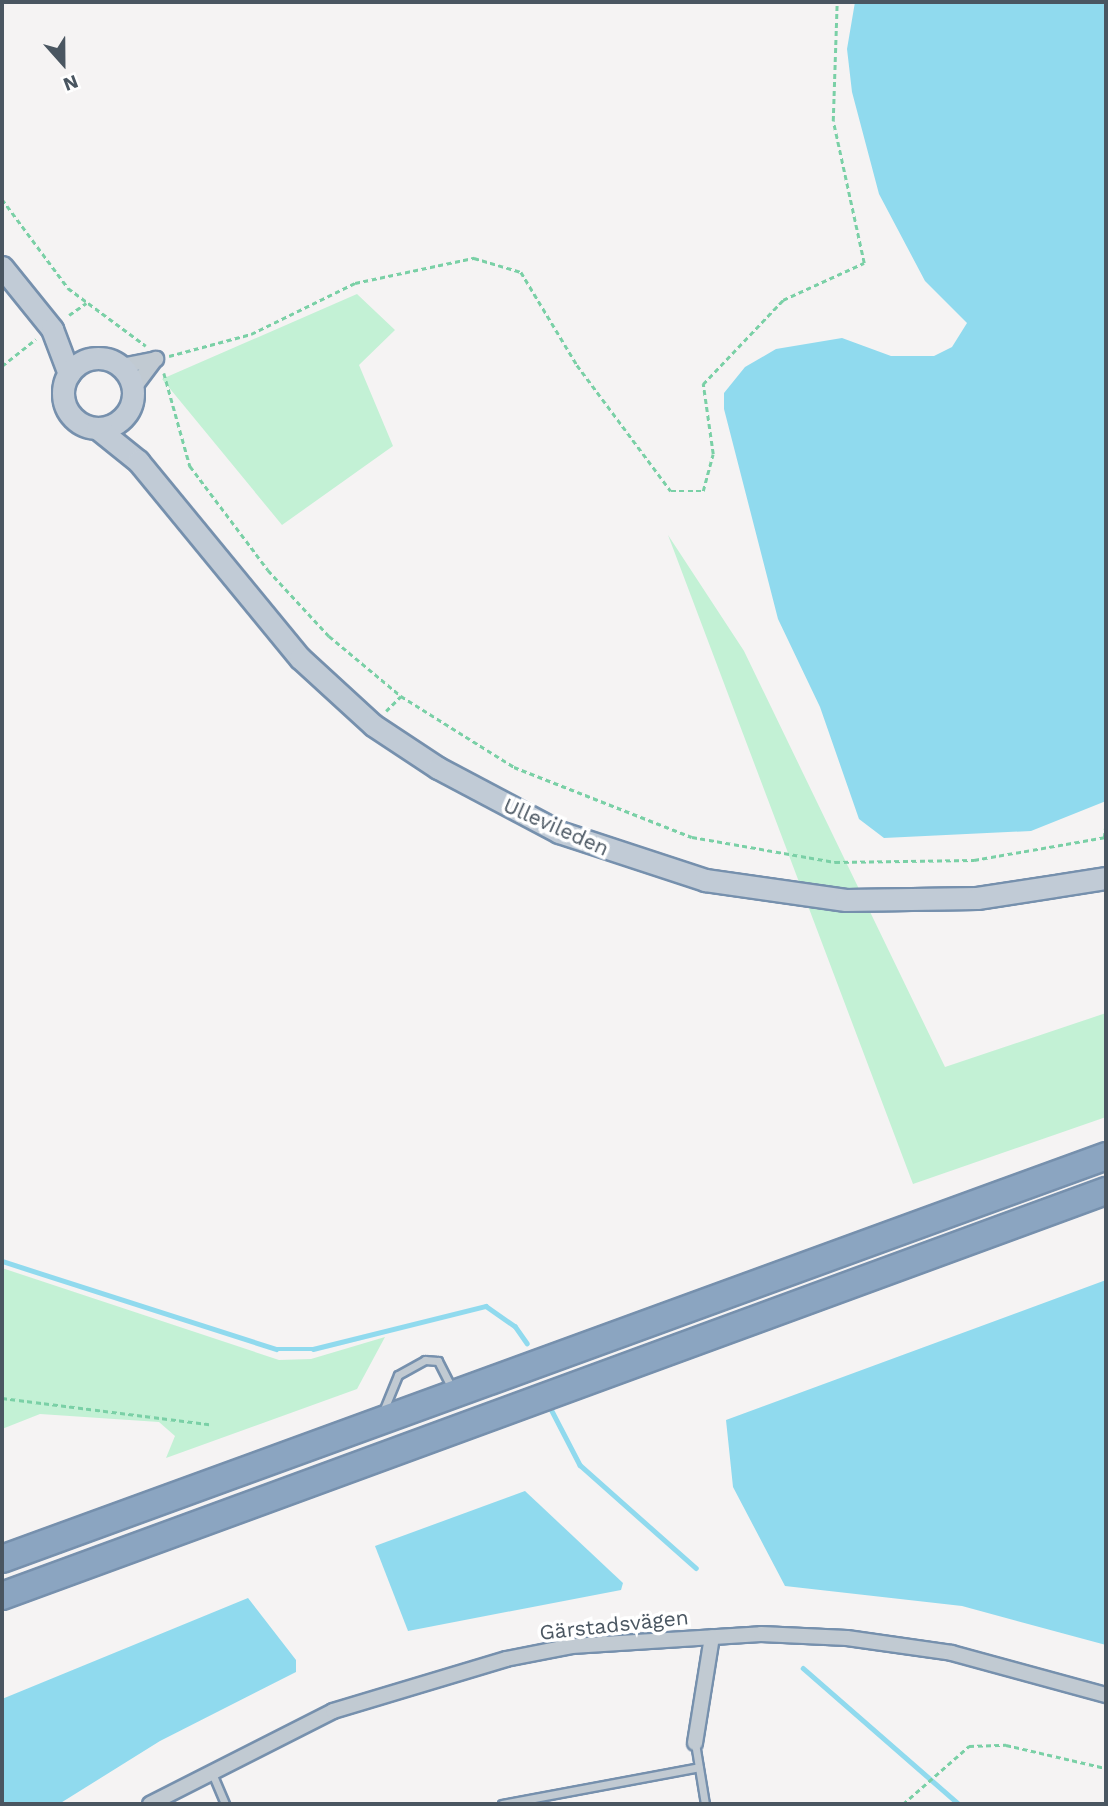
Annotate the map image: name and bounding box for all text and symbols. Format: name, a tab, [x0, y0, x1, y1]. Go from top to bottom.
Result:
north arrow	[28, 28, 98, 98]
text: N	[60, 70, 81, 96]
street label: Ullevileden	[499, 793, 613, 861]
street label: Gärstadsvägen	[538, 1605, 690, 1645]

